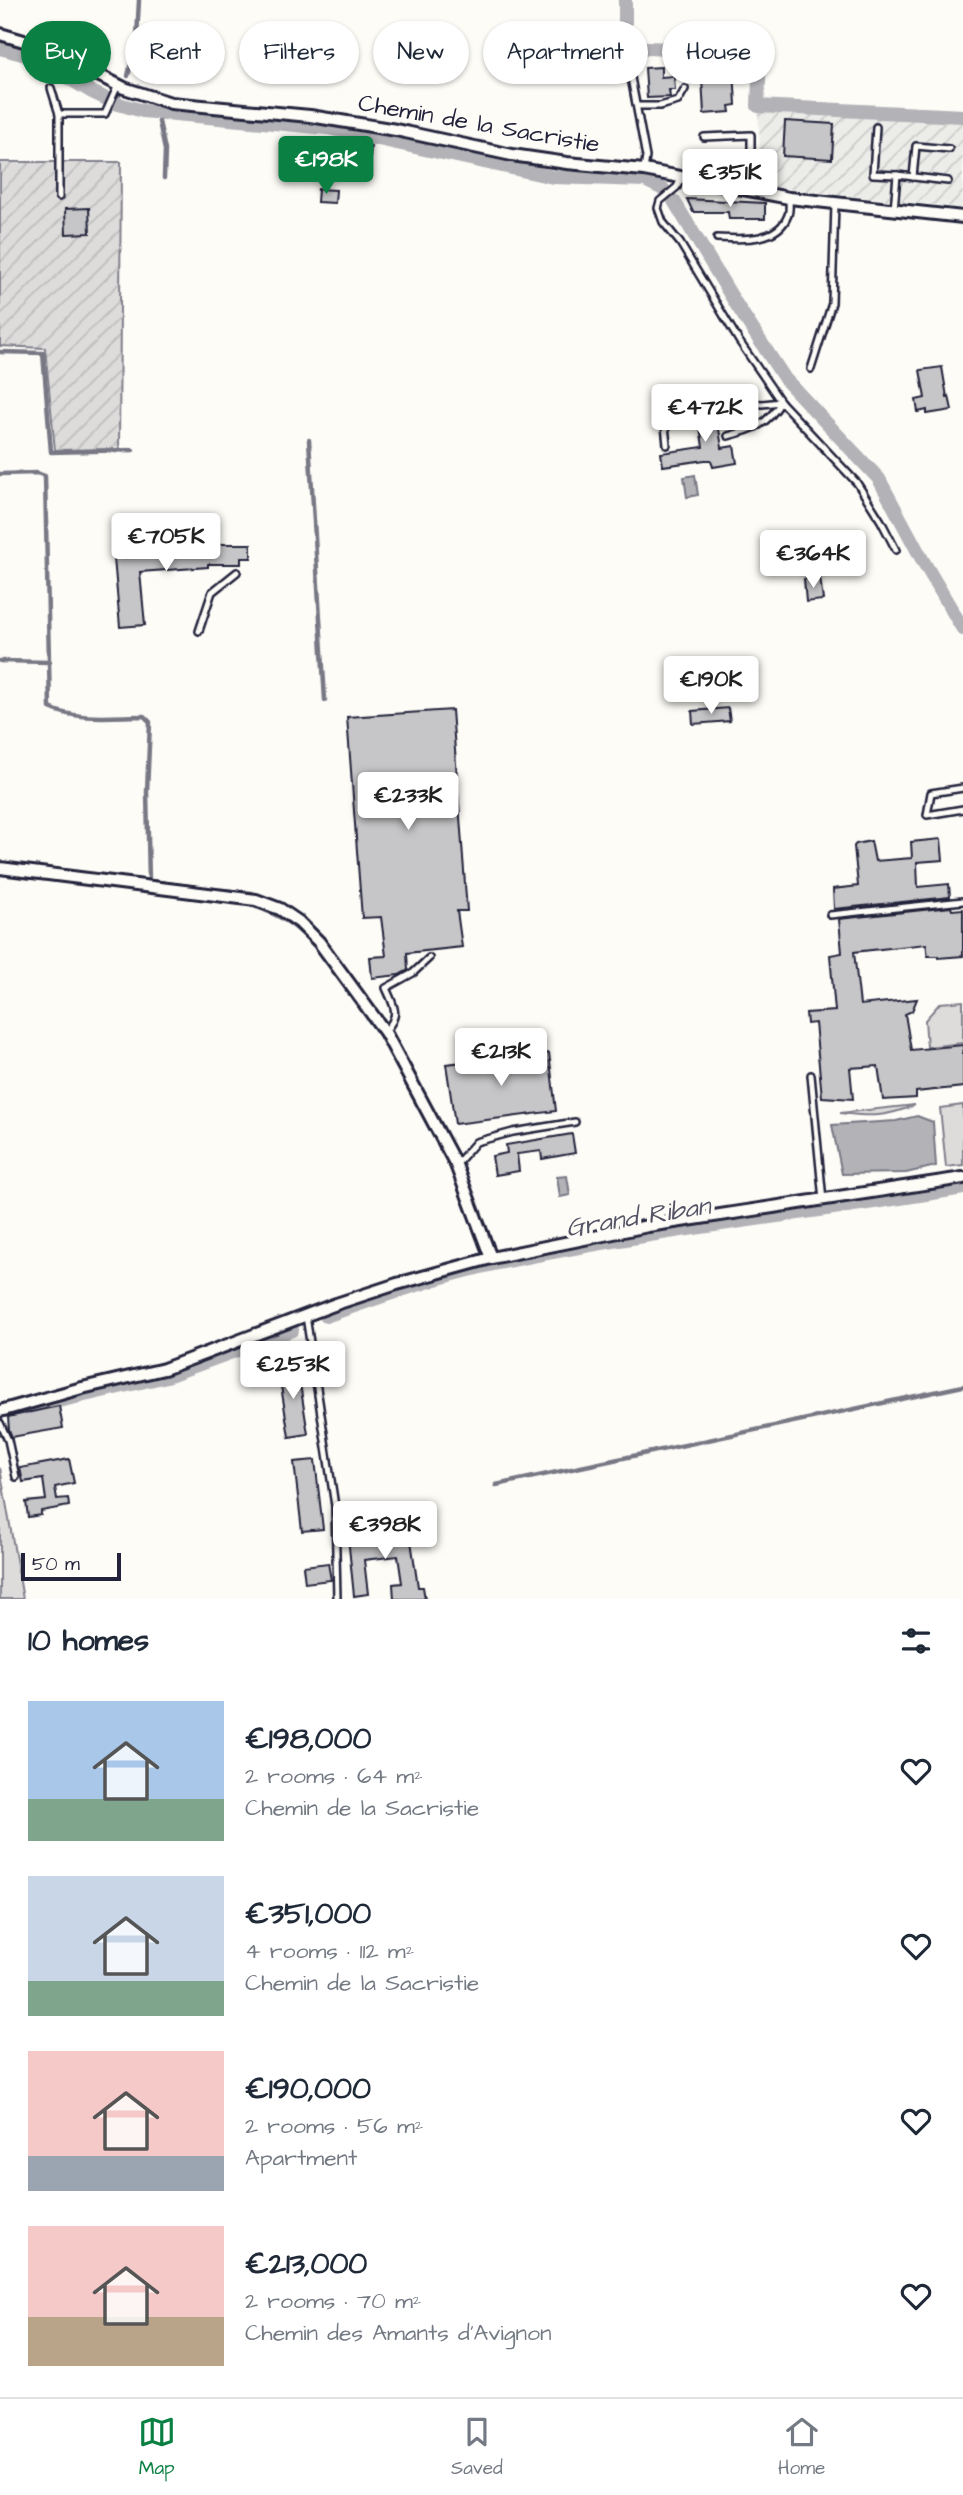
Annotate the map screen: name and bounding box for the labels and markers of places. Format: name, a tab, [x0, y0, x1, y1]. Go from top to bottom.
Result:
pin: €198K	[277, 136, 375, 196]
pin: €351K	[681, 150, 779, 209]
pin: €472K	[656, 384, 754, 444]
pin: €705K	[117, 514, 215, 573]
pin: €364K	[764, 530, 862, 590]
pin: €190K	[662, 656, 760, 716]
pin: €233K	[359, 772, 457, 832]
pin: €213K	[452, 1028, 550, 1088]
pin: €253K	[244, 1342, 342, 1401]
pin: €398K	[336, 1502, 434, 1561]

